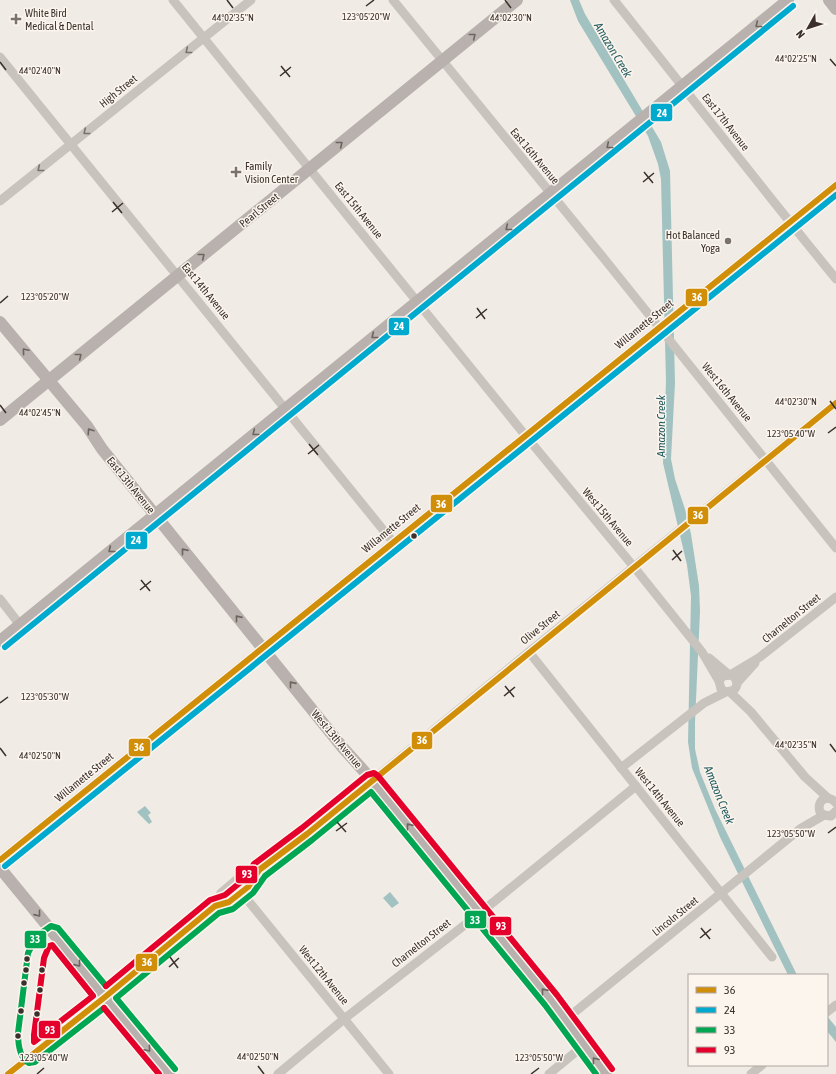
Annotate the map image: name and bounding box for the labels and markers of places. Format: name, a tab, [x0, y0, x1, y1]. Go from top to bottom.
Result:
place label: White Bird Medical & Dental	[25, 7, 94, 32]
marker: White Bird Medical & Dental	[10, 13, 22, 25]
place label: Family Vision Center	[245, 160, 299, 185]
marker: Family Vision Center	[230, 166, 242, 178]
place label: Hot Balanced Yoga	[666, 229, 720, 254]
marker: Hot Balanced Yoga	[723, 236, 733, 246]
unlabelled marker	[409, 531, 419, 541]
unlabelled marker	[22, 954, 32, 964]
unlabelled marker	[21, 965, 31, 975]
unlabelled marker	[37, 965, 47, 975]
unlabelled marker	[19, 978, 29, 988]
unlabelled marker	[35, 985, 45, 995]
unlabelled marker	[16, 1006, 26, 1016]
unlabelled marker	[32, 1009, 42, 1019]
unlabelled marker	[13, 1031, 23, 1041]

